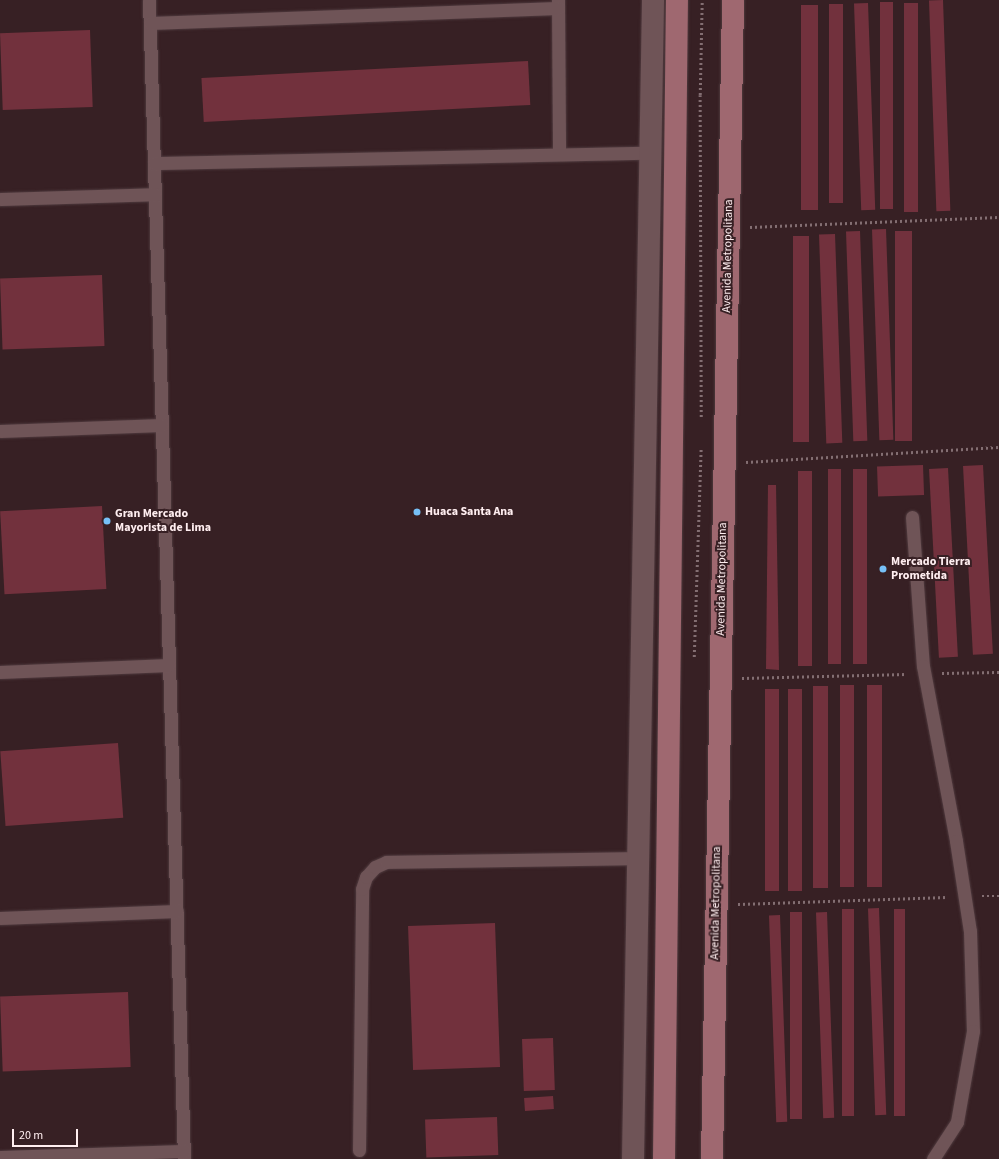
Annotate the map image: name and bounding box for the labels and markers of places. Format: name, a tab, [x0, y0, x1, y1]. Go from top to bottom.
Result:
place label: Huaca Santa Ana	[425, 505, 513, 519]
place label: Gran Mercado Mayorista de Lima	[115, 507, 211, 535]
marker: Huaca Santa Ana	[412, 507, 422, 517]
marker: Gran Mercado Mayorista de Lima	[102, 516, 112, 526]
place label: Mercado Tierra Prometida	[891, 555, 971, 583]
marker: Mercado Tierra Prometida	[878, 564, 888, 574]

